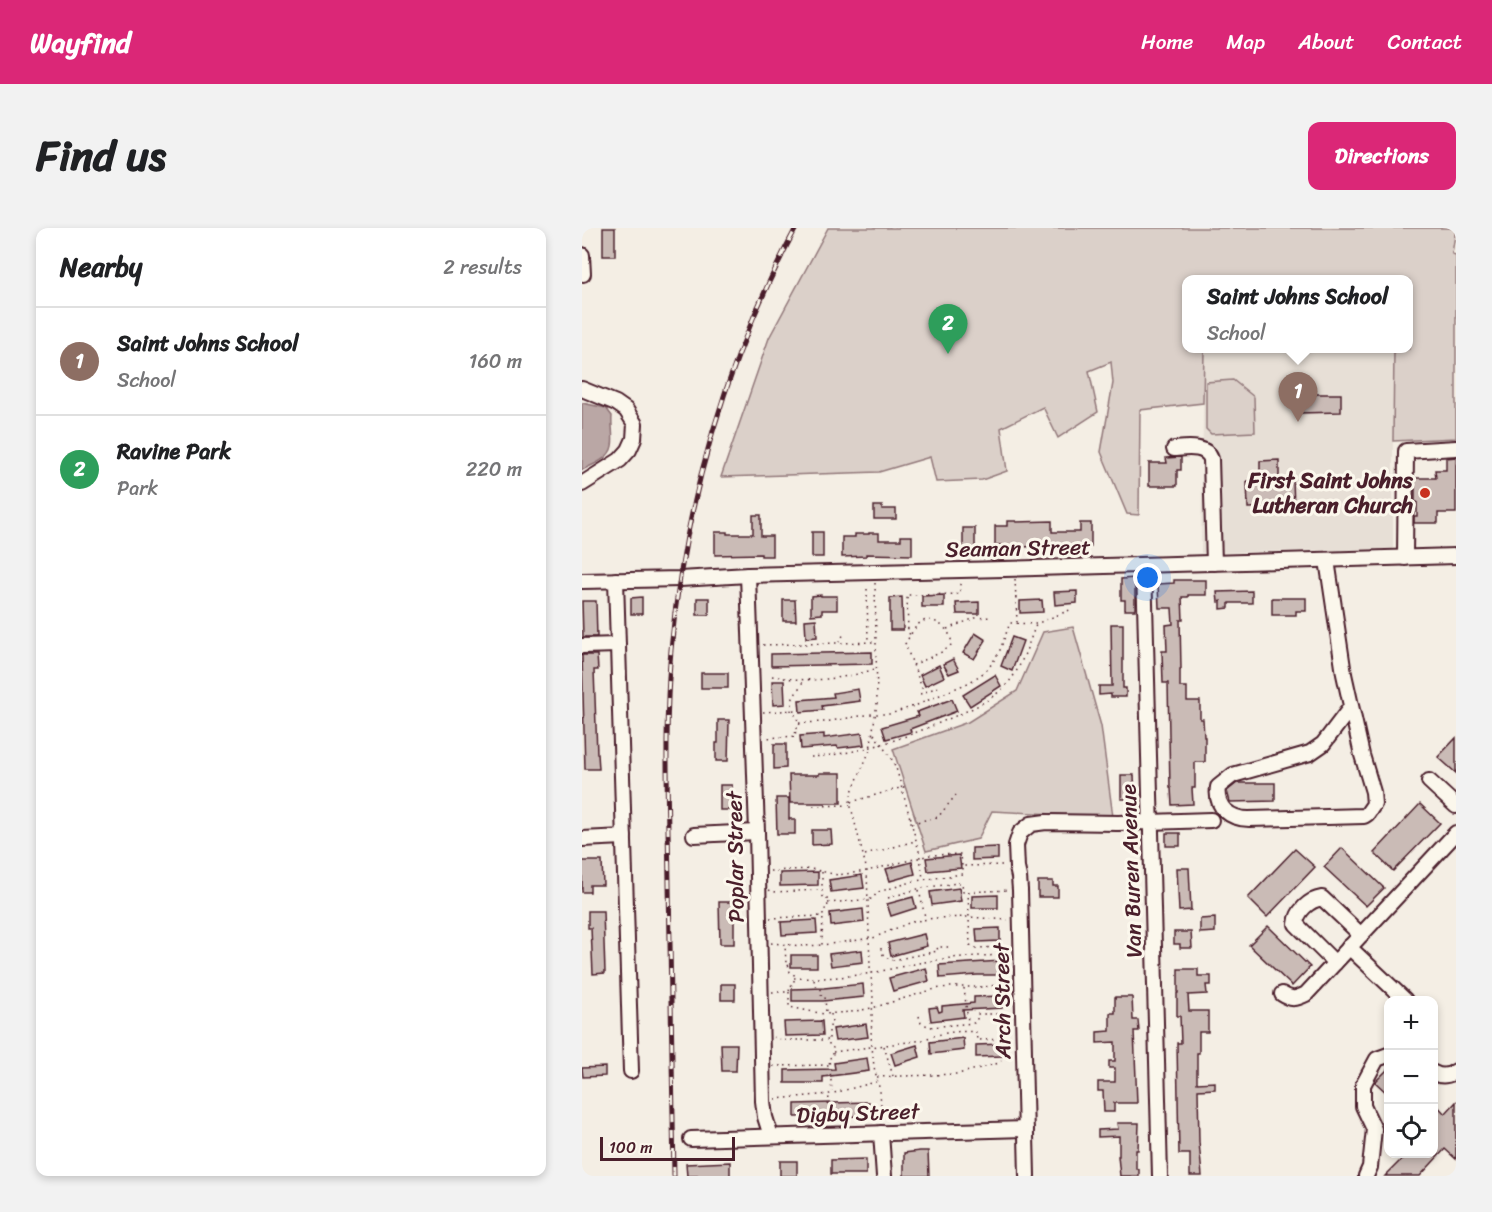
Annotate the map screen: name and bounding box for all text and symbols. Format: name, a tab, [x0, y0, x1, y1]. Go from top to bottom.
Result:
text: Wayfind	[30, 18, 131, 67]
text: Home	[1141, 23, 1193, 61]
text: Map	[1226, 23, 1265, 61]
text: About	[1298, 23, 1355, 61]
text: Contact	[1388, 23, 1462, 61]
text: Find us	[36, 119, 166, 193]
button: Directions	[1308, 122, 1456, 190]
text: Nearby	[60, 244, 142, 290]
text: 2 results	[443, 250, 522, 285]
popup	[1182, 275, 1413, 353]
text: Saint Johns School	[1207, 277, 1388, 316]
pin: 2	[928, 304, 968, 354]
text: School	[1207, 316, 1266, 351]
text: Saint Johns School	[117, 324, 298, 363]
text: 1	[75, 344, 84, 379]
text: 160 m	[469, 344, 522, 379]
text: School	[117, 363, 176, 398]
pin: 1	[1278, 372, 1318, 422]
text: Ravine Park	[117, 432, 231, 471]
text: 2	[74, 452, 85, 487]
text: 220 m	[466, 452, 522, 487]
place label: First Saint Johns Lutheran Church	[1247, 461, 1414, 525]
text: Park	[117, 471, 158, 506]
marker: First Saint Johns Lutheran Church	[1418, 486, 1432, 500]
street label: Seaman Street	[945, 527, 1092, 569]
your location	[1133, 563, 1162, 592]
street label: Van Buren Avenue	[1108, 783, 1154, 958]
street label: Poplar Street	[714, 790, 756, 923]
street label: Arch Street	[981, 942, 1023, 1060]
map controls	[1384, 996, 1438, 1158]
button: +	[1384, 996, 1438, 1050]
button: −	[1384, 1050, 1438, 1104]
street label: Digby Street	[796, 1091, 921, 1135]
button: locate	[1384, 1104, 1438, 1158]
text: 100 m	[609, 1133, 653, 1162]
scale bar	[600, 1134, 735, 1162]

